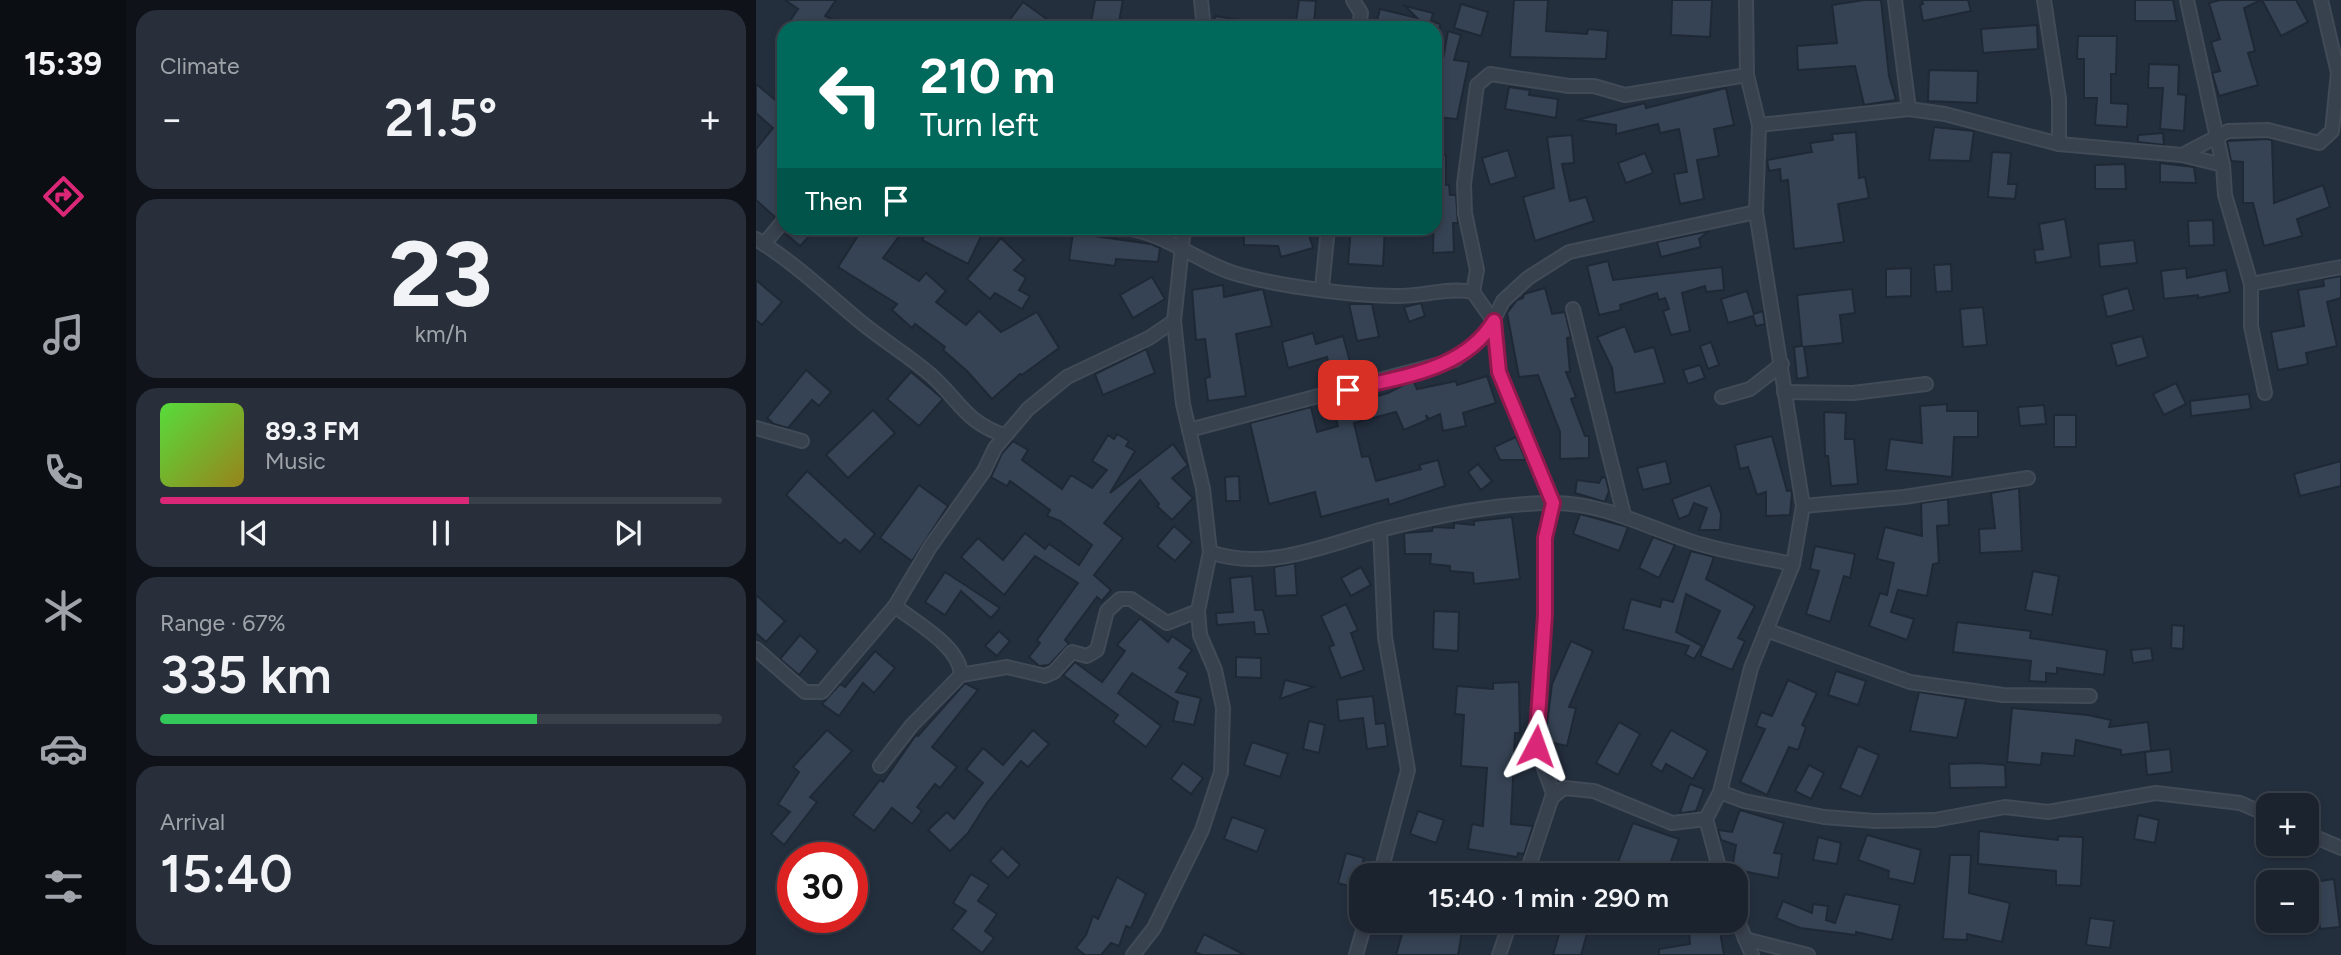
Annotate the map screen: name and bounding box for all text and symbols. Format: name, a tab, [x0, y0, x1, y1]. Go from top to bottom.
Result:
text: 15:39	[24, 45, 102, 83]
text: 210 m	[920, 46, 1055, 105]
icon: left	[805, 49, 896, 140]
text: Climate	[160, 52, 239, 80]
text: 21.5°	[384, 87, 498, 149]
text: −	[160, 96, 184, 142]
text: +	[698, 96, 722, 142]
text: Turn left	[920, 106, 1039, 144]
icon: directions	[39, 172, 88, 221]
icon: arrive	[877, 182, 915, 220]
text: Then	[805, 185, 863, 217]
text: 23	[389, 220, 493, 329]
icon: music	[39, 310, 88, 359]
text: km/h	[415, 320, 467, 348]
pin	[1318, 360, 1378, 420]
icon: arrive	[1329, 371, 1367, 409]
text: 89.3 FM	[265, 415, 360, 447]
text: Music	[265, 447, 326, 475]
icon: phone	[39, 448, 88, 497]
icon: previous	[235, 514, 273, 552]
icon: pause	[422, 514, 460, 552]
icon: next	[609, 514, 647, 552]
icon: climate	[39, 586, 88, 635]
text: Range · 67%	[160, 609, 286, 637]
text: 335 km	[160, 644, 332, 706]
position arrow	[1499, 709, 1573, 783]
icon: car	[39, 724, 88, 773]
map controls	[2256, 793, 2319, 933]
button: +	[2256, 793, 2319, 856]
text: Arrival	[160, 808, 225, 836]
speed limit sign: 30	[777, 842, 868, 933]
text: 15:40	[160, 843, 293, 905]
icon: filters	[39, 862, 88, 911]
button: −	[2256, 870, 2319, 933]
text: 15:40 · 1 min · 290 m	[1428, 882, 1669, 914]

